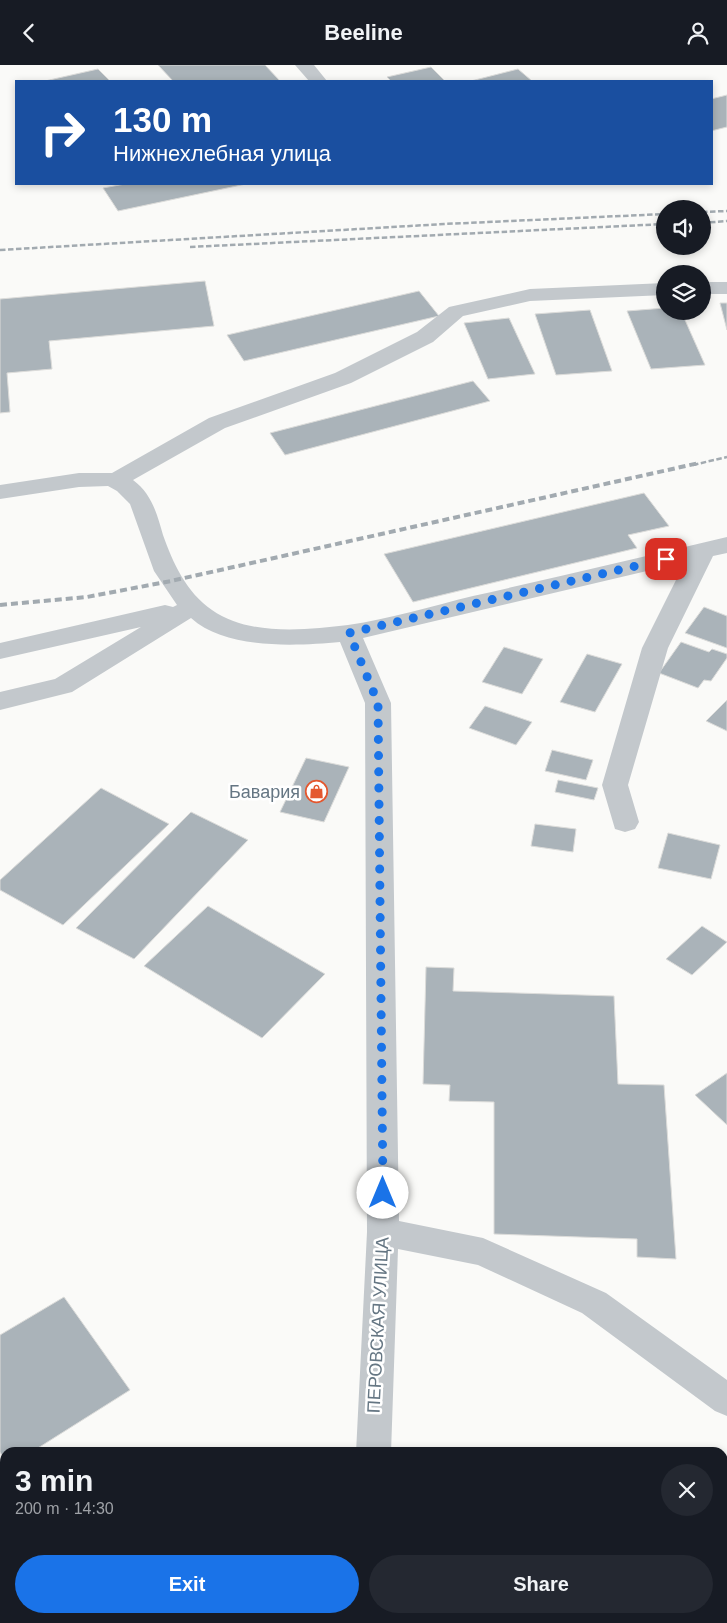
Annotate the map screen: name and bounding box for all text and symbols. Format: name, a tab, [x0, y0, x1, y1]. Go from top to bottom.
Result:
icon: back	[15, 19, 43, 47]
icon: person	[684, 19, 712, 47]
text: Beeline	[324, 20, 403, 45]
icon: right	[30, 100, 95, 165]
text: 130 m	[113, 100, 212, 139]
text: Нижнехлебная улица	[113, 141, 331, 166]
map controls	[656, 200, 711, 320]
button: sound	[656, 200, 711, 255]
button: layers	[656, 265, 711, 320]
pin	[645, 538, 687, 580]
icon: arrive	[652, 545, 680, 573]
shop icon: Бавария	[304, 780, 328, 804]
place label: Бавария	[229, 782, 300, 802]
position arrow	[356, 1166, 408, 1218]
street label: ПЕРОВСКАЯ УЛИЦА	[363, 1236, 393, 1414]
text: 3 min	[15, 1464, 93, 1497]
button: close	[661, 1464, 713, 1516]
text: 200 m · 14:30	[15, 1500, 114, 1517]
button: Exit	[15, 1555, 359, 1613]
button: Share	[369, 1555, 713, 1613]

